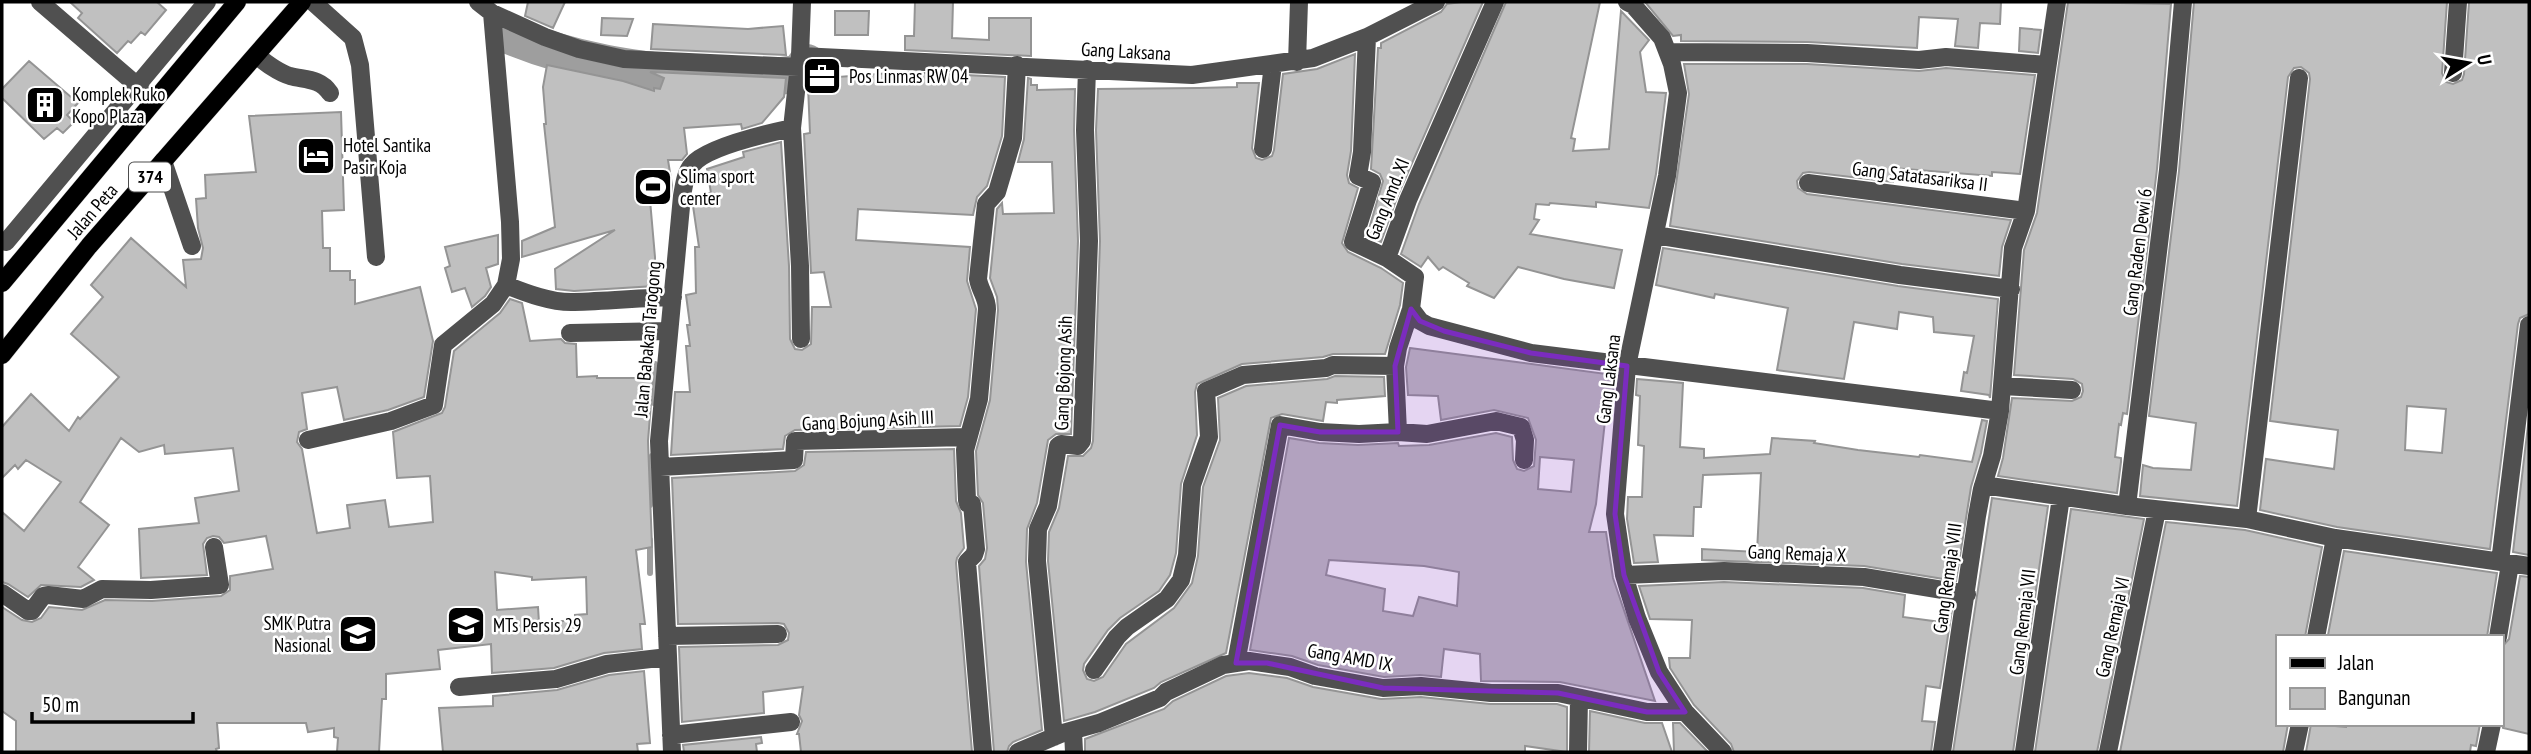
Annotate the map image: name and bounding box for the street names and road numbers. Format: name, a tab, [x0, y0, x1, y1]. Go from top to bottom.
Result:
street label: Gang Laksana	[1080, 37, 1172, 65]
street label: Gang Amd. XI	[1360, 155, 1414, 243]
street label: Gang Satatasariksa II	[1851, 156, 1989, 196]
road number: 374	[129, 162, 171, 192]
street label: Jalan Peta	[61, 178, 122, 244]
street label: Gang Raden Dewi 6	[2117, 187, 2157, 317]
street label: Jalan Babakan Tarogong	[628, 260, 666, 419]
street label: Gang Bojong Asih	[1049, 315, 1077, 431]
street label: Gang Laksana	[1591, 333, 1625, 425]
street label: Gang Bojung Asih III	[801, 405, 935, 435]
street label: Gang Remaja VIII	[1927, 521, 1967, 635]
street label: Gang Remaja X	[1747, 539, 1847, 567]
street label: Gang Remaja VII	[2004, 568, 2040, 676]
street label: Gang Remaja VI	[2090, 575, 2134, 679]
street label: Gang AMD IX	[1306, 638, 1395, 676]

